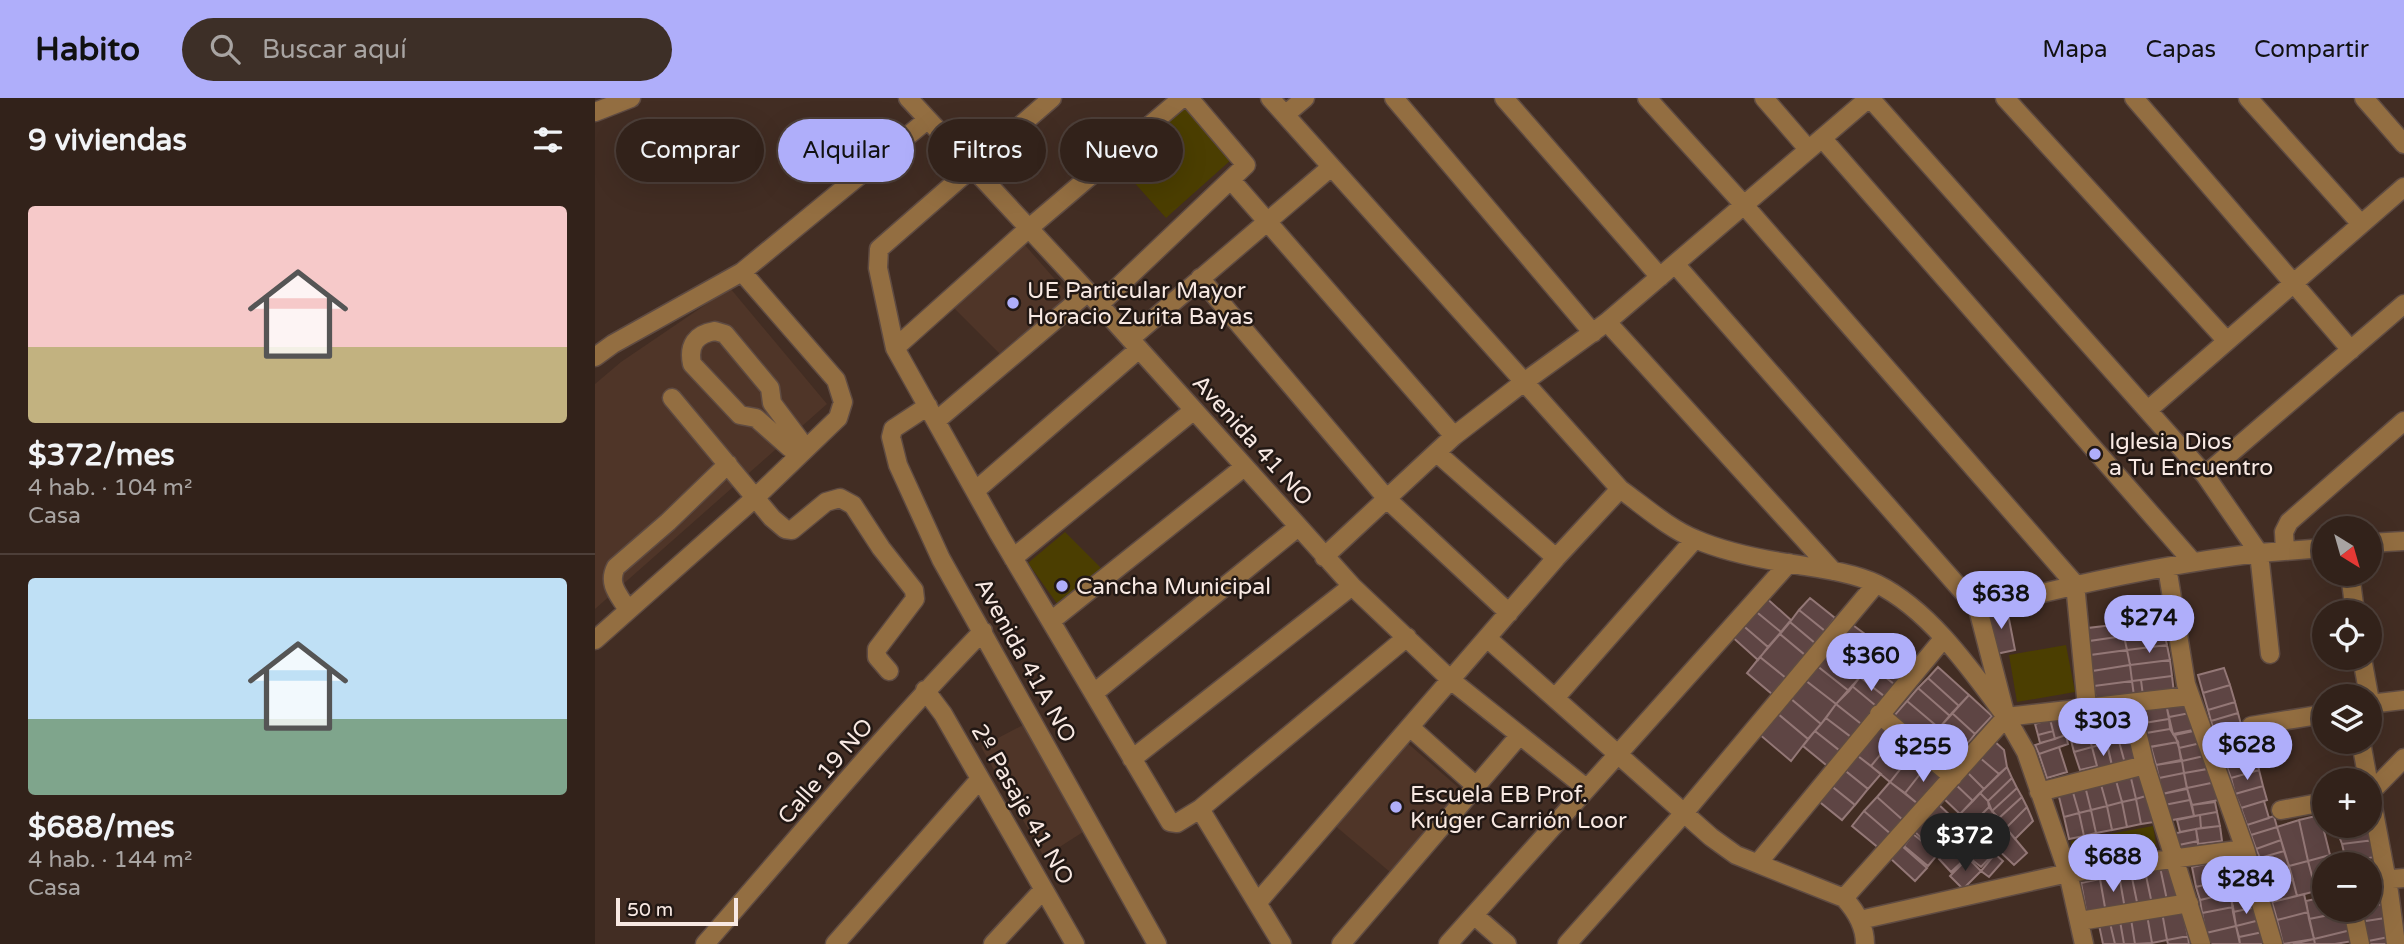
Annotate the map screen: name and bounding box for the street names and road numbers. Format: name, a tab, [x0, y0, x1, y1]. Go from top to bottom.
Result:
street label: Avenida 41 NO	[1186, 369, 1318, 512]
street label: Avenida 41A NO	[968, 573, 1082, 748]
street label: Calle 19 NO	[772, 713, 879, 830]
street label: 2º Pasaje 41 NO	[965, 719, 1079, 890]

